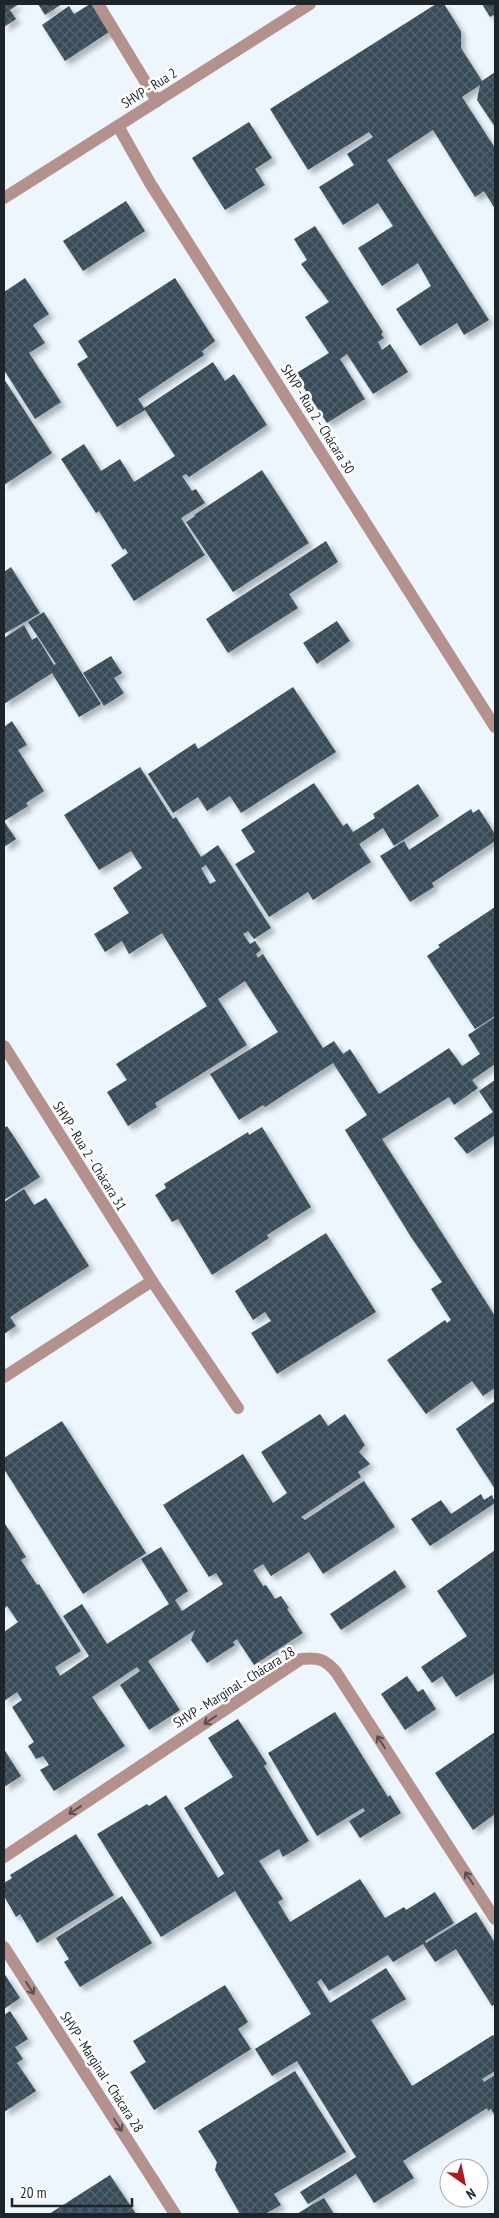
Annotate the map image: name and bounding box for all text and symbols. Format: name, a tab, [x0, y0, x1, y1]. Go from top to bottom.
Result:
street label: SHVP - Rua 2	[118, 64, 180, 112]
street label: SHVP - Rua 2 - Chácara 30	[277, 361, 359, 477]
street label: SHVP - Rua 2 - Chácara 31	[49, 1098, 131, 1214]
street label: SHVP - Marginal - Chácara 28	[170, 1642, 298, 1732]
one-way arrow	[204, 1715, 218, 1725]
one-way arrow	[376, 1735, 386, 1749]
one-way arrow	[68, 1804, 82, 1815]
one-way arrow	[464, 1872, 474, 1886]
one-way arrow	[25, 1981, 35, 1995]
street label: SHVP - Marginal - Chácara 28	[56, 2008, 148, 2136]
one-way arrow	[113, 2117, 123, 2131]
north arrow	[439, 2158, 489, 2208]
scale bar	[12, 2176, 132, 2208]
text: 20 m	[20, 2183, 46, 2202]
text: N	[463, 2184, 479, 2204]

